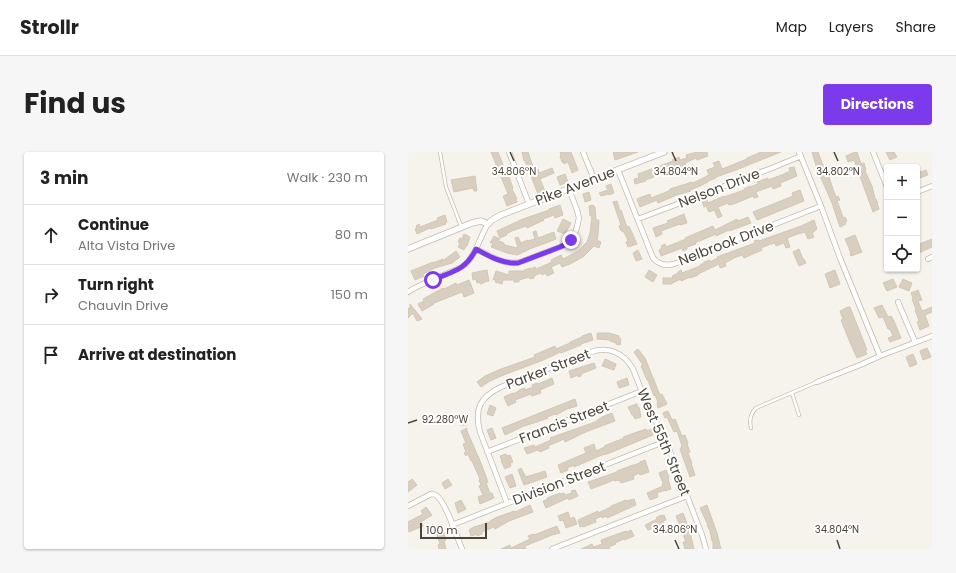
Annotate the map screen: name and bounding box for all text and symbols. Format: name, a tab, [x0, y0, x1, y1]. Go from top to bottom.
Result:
text: Strollr	[20, 14, 79, 41]
text: Map	[776, 17, 807, 37]
text: Layers	[829, 17, 873, 37]
text: Share	[895, 17, 936, 37]
text: Find us	[24, 84, 126, 123]
button: Directions	[823, 84, 932, 125]
street label: Pike Avenue	[532, 162, 618, 210]
street label: Nelson Drive	[675, 163, 763, 213]
text: 34.806°N	[492, 164, 536, 179]
text: 34.804°N	[654, 164, 698, 179]
text: 34.802°N	[816, 164, 860, 179]
map controls	[884, 164, 920, 272]
button: +	[884, 164, 920, 200]
text: 3 min	[40, 166, 88, 190]
text: Walk · 230 m	[287, 168, 368, 187]
button: −	[884, 200, 920, 236]
text: Continue	[78, 214, 149, 235]
street label: Nelbrook Drive	[675, 216, 777, 270]
icon: ahead	[40, 224, 62, 246]
text: 80 m	[335, 225, 368, 244]
route end	[562, 231, 580, 249]
text: Alta Vista Drive	[78, 236, 175, 255]
button: locate	[884, 236, 920, 272]
route start	[424, 271, 442, 289]
text: Turn right	[78, 274, 154, 295]
icon: right	[40, 284, 62, 306]
text: 150 m	[331, 285, 368, 304]
text: Chauvin Drive	[78, 296, 168, 315]
icon: arrive	[40, 344, 62, 366]
text: Arrive at destination	[78, 344, 236, 365]
street label: Parker Street	[503, 344, 593, 394]
street label: West 55th Street	[632, 385, 696, 499]
street label: Francis Street	[516, 396, 612, 448]
text: 92.280°W	[422, 412, 468, 427]
street label: Division Street	[510, 456, 608, 510]
scale bar	[420, 521, 487, 540]
text: 100 m	[426, 522, 458, 538]
text: 34.806°N	[653, 522, 697, 537]
text: 34.804°N	[815, 522, 859, 537]

